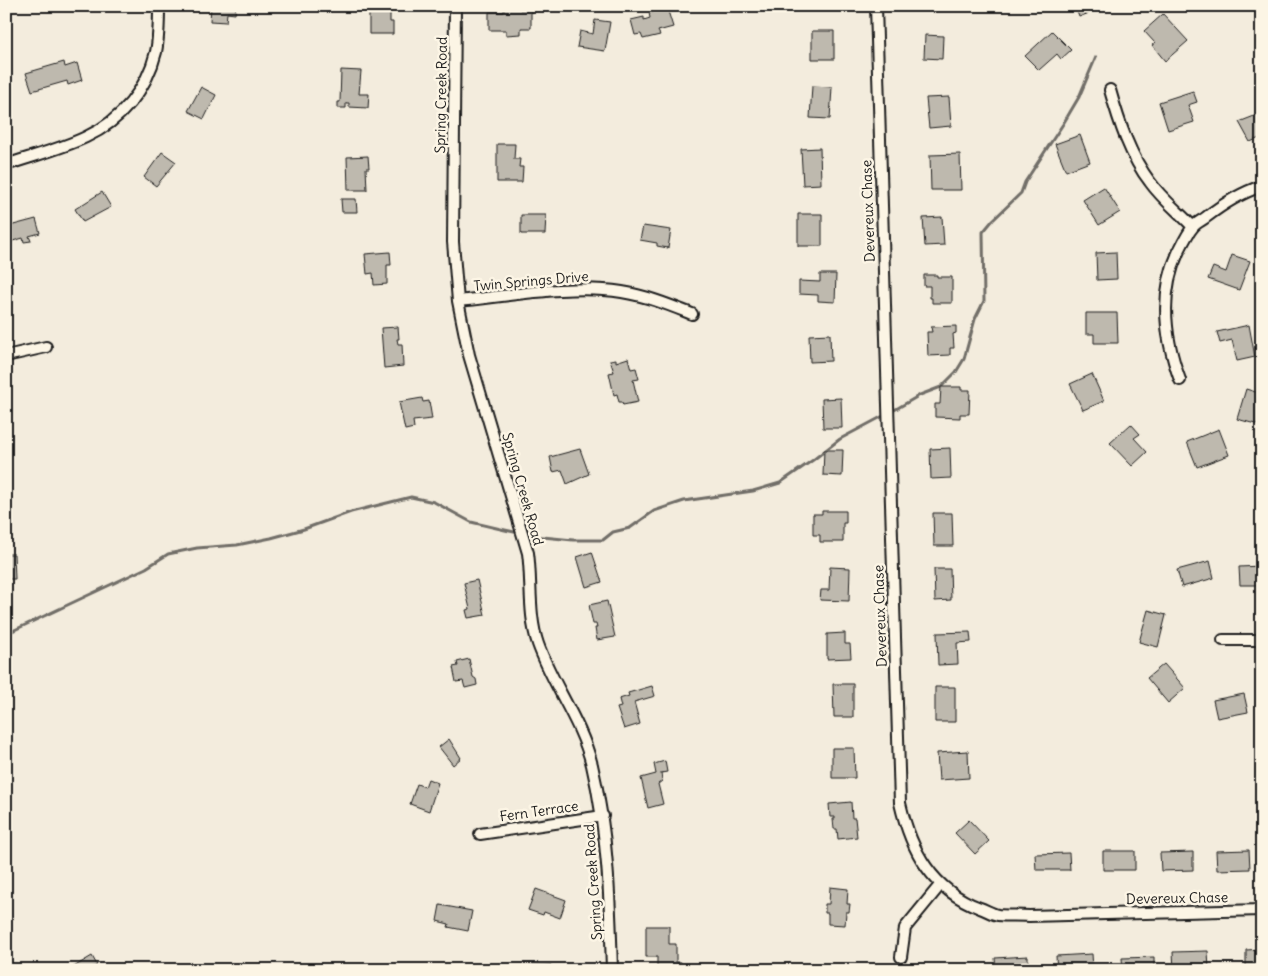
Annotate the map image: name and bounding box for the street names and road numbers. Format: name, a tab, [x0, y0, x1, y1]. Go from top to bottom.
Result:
street label: Spring Creek Road	[431, 37, 451, 153]
street label: Devereux Chase	[857, 160, 879, 262]
street label: Twin Springs Drive	[473, 267, 589, 295]
street label: Spring Creek Road	[498, 430, 548, 548]
street label: Devereux Chase	[869, 565, 891, 667]
street label: Fern Terrace	[498, 797, 580, 825]
street label: Spring Creek Road	[580, 823, 606, 941]
street label: Devereux Chase	[1126, 888, 1228, 908]

